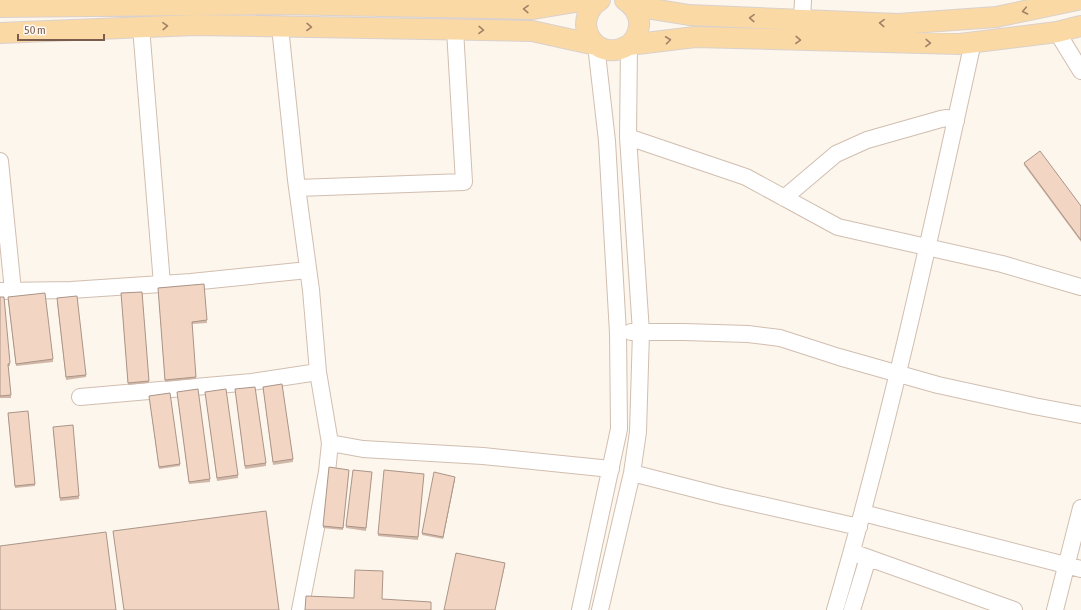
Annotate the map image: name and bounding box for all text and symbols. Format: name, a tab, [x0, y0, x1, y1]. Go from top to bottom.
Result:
one-way arrow	[523, 5, 529, 13]
one-way arrow	[1022, 6, 1028, 14]
one-way arrow	[749, 14, 755, 22]
scale bar	[18, 16, 104, 42]
one-way arrow	[879, 19, 885, 28]
one-way arrow	[162, 22, 168, 30]
text: 50 m	[24, 23, 46, 37]
one-way arrow	[306, 23, 312, 31]
one-way arrow	[478, 26, 484, 35]
one-way arrow	[795, 35, 801, 44]
one-way arrow	[665, 36, 671, 45]
one-way arrow	[925, 39, 931, 47]

